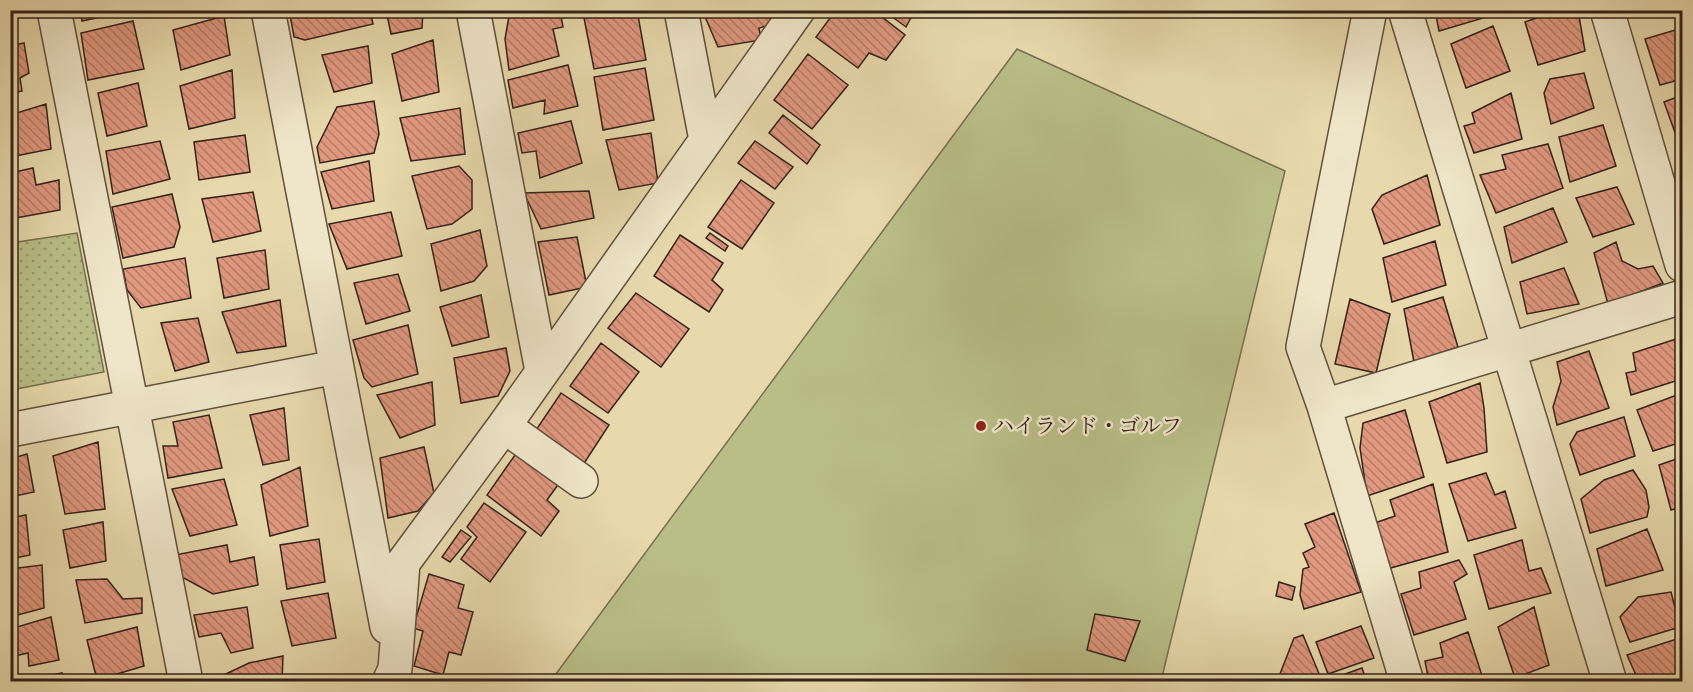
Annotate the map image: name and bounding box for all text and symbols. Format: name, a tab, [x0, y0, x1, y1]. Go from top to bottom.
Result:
place label: ハイランド・ゴルフ	[993, 412, 1182, 441]
marker: ハイランド・ゴルフ	[974, 419, 988, 433]

